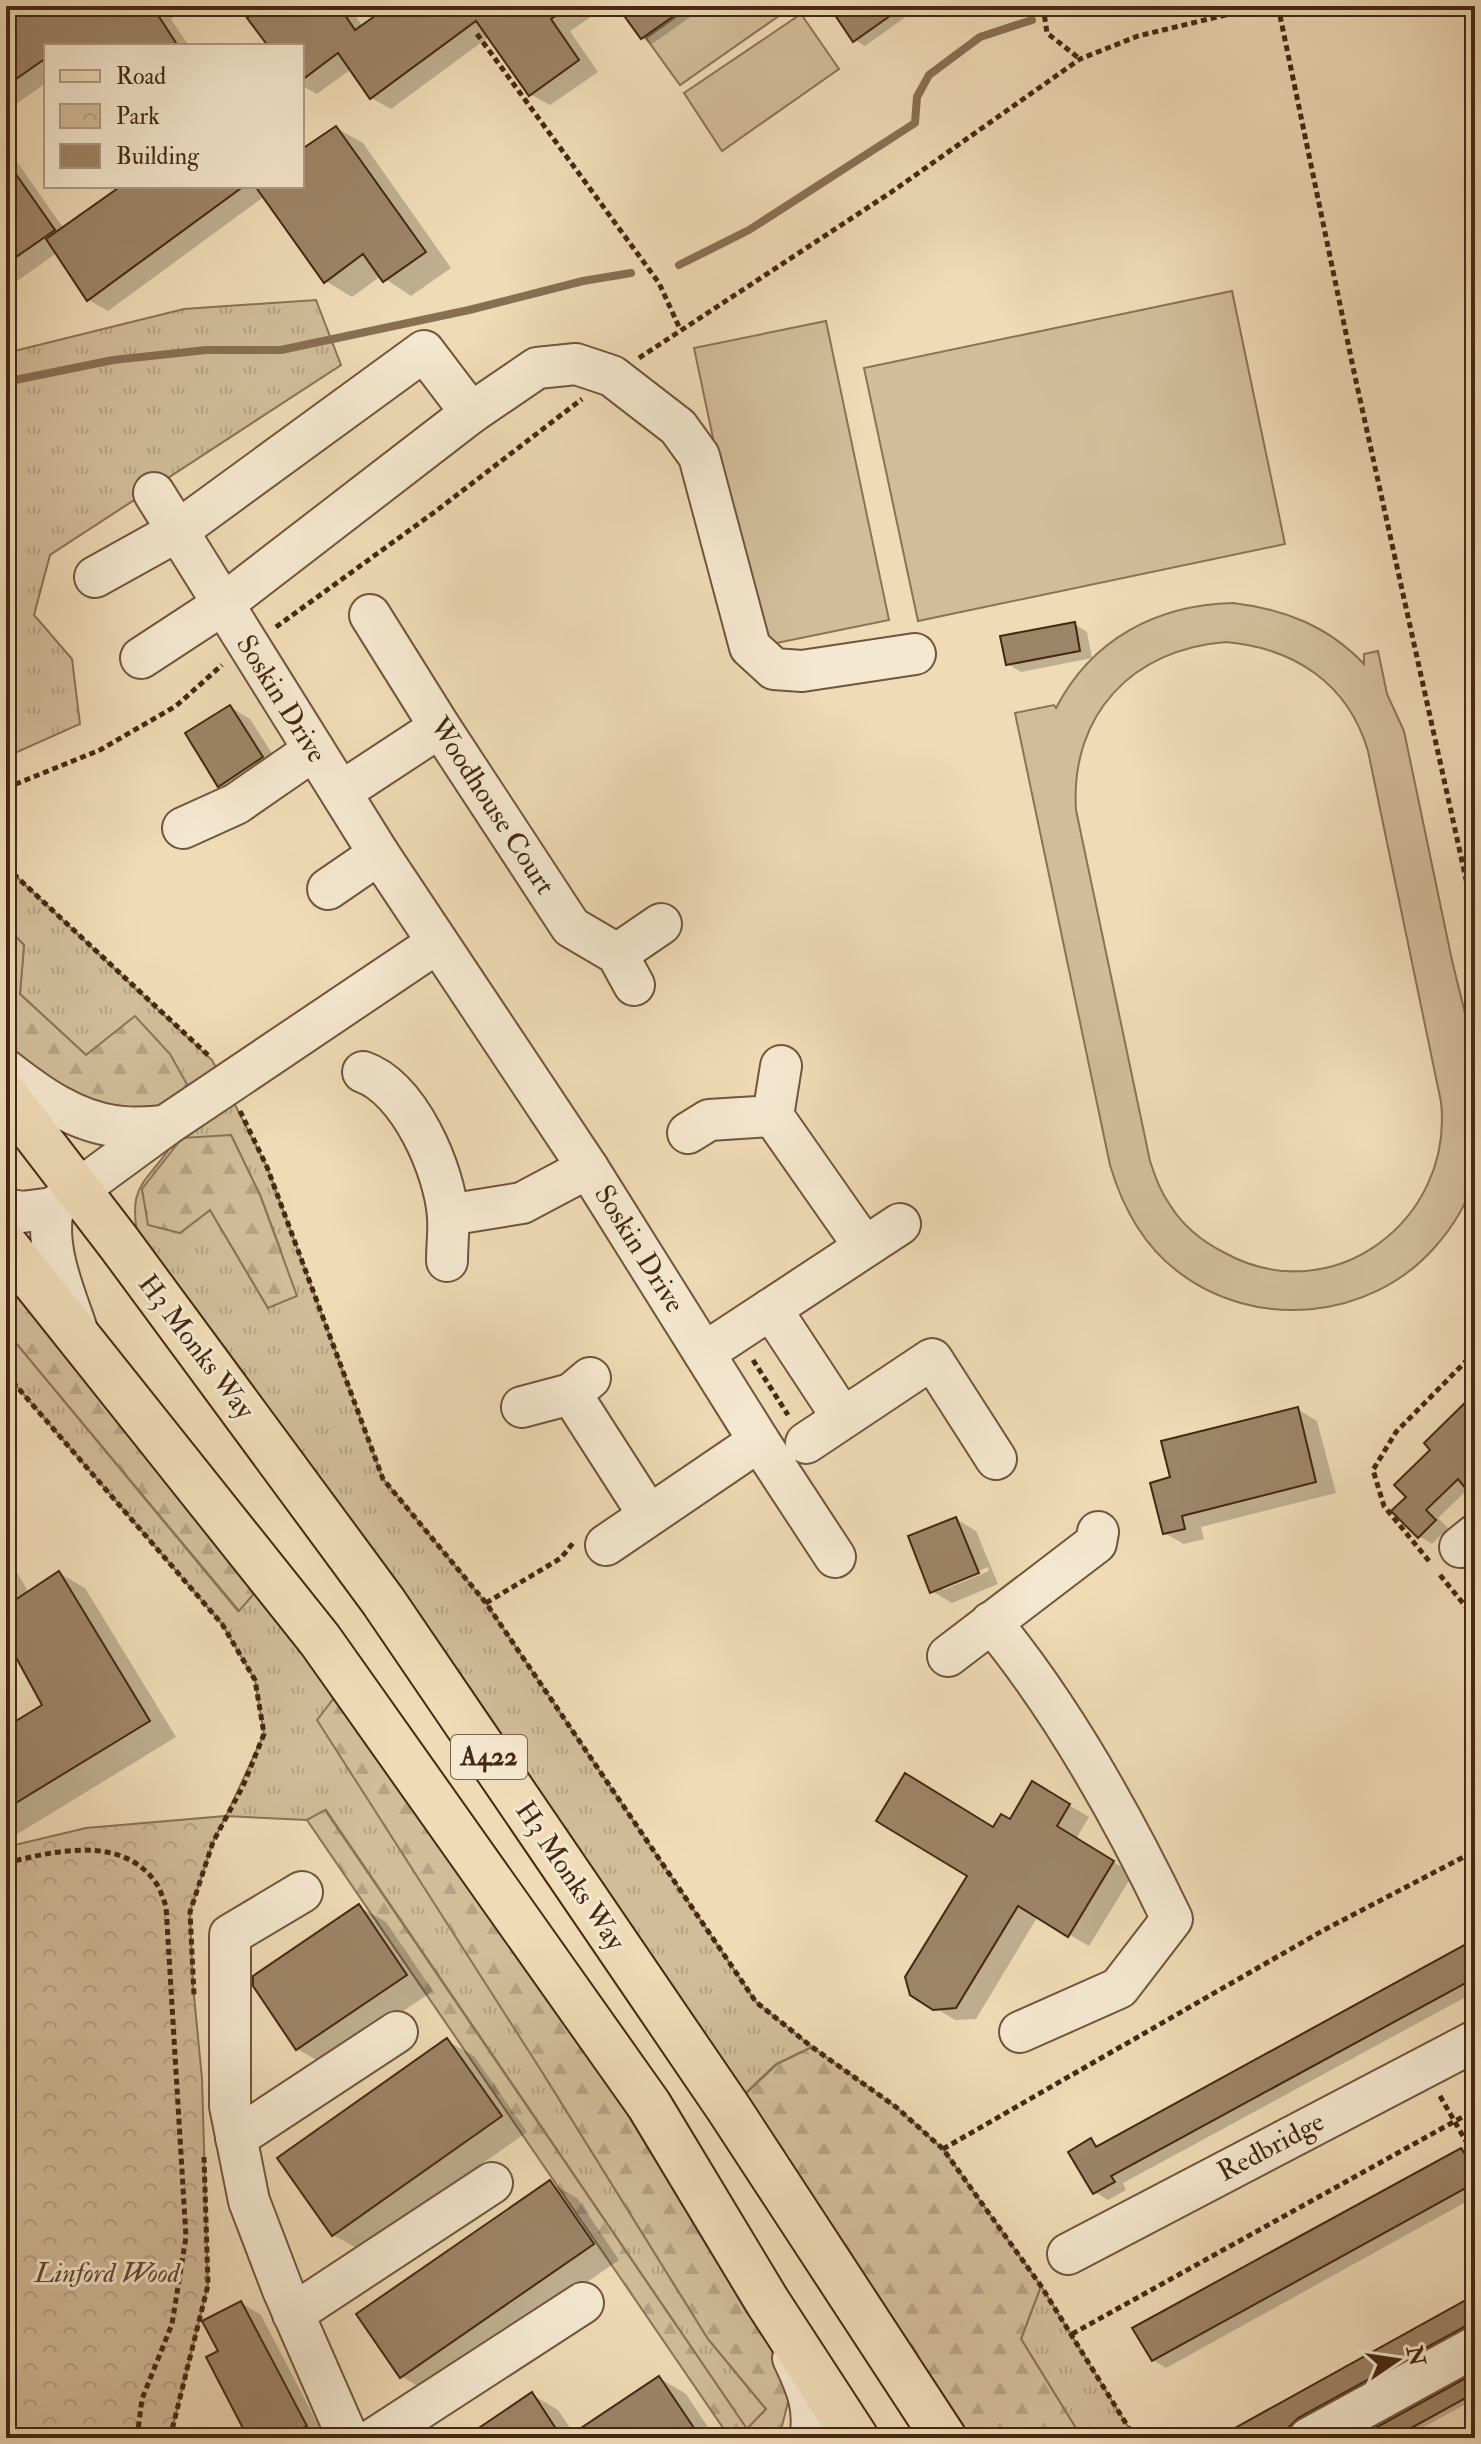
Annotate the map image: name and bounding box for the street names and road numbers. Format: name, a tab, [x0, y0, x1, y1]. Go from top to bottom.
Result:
street label: Soskin Drive	[228, 629, 334, 770]
street label: Woodhouse Court	[421, 710, 562, 901]
street label: Soskin Drive	[586, 1179, 692, 1320]
street label: H3 Monks Way	[130, 1268, 262, 1427]
road number: A422	[451, 1735, 527, 1779]
street label: H3 Monks Way	[507, 1795, 633, 1958]
street label: Redbridge	[1212, 2104, 1331, 2190]

